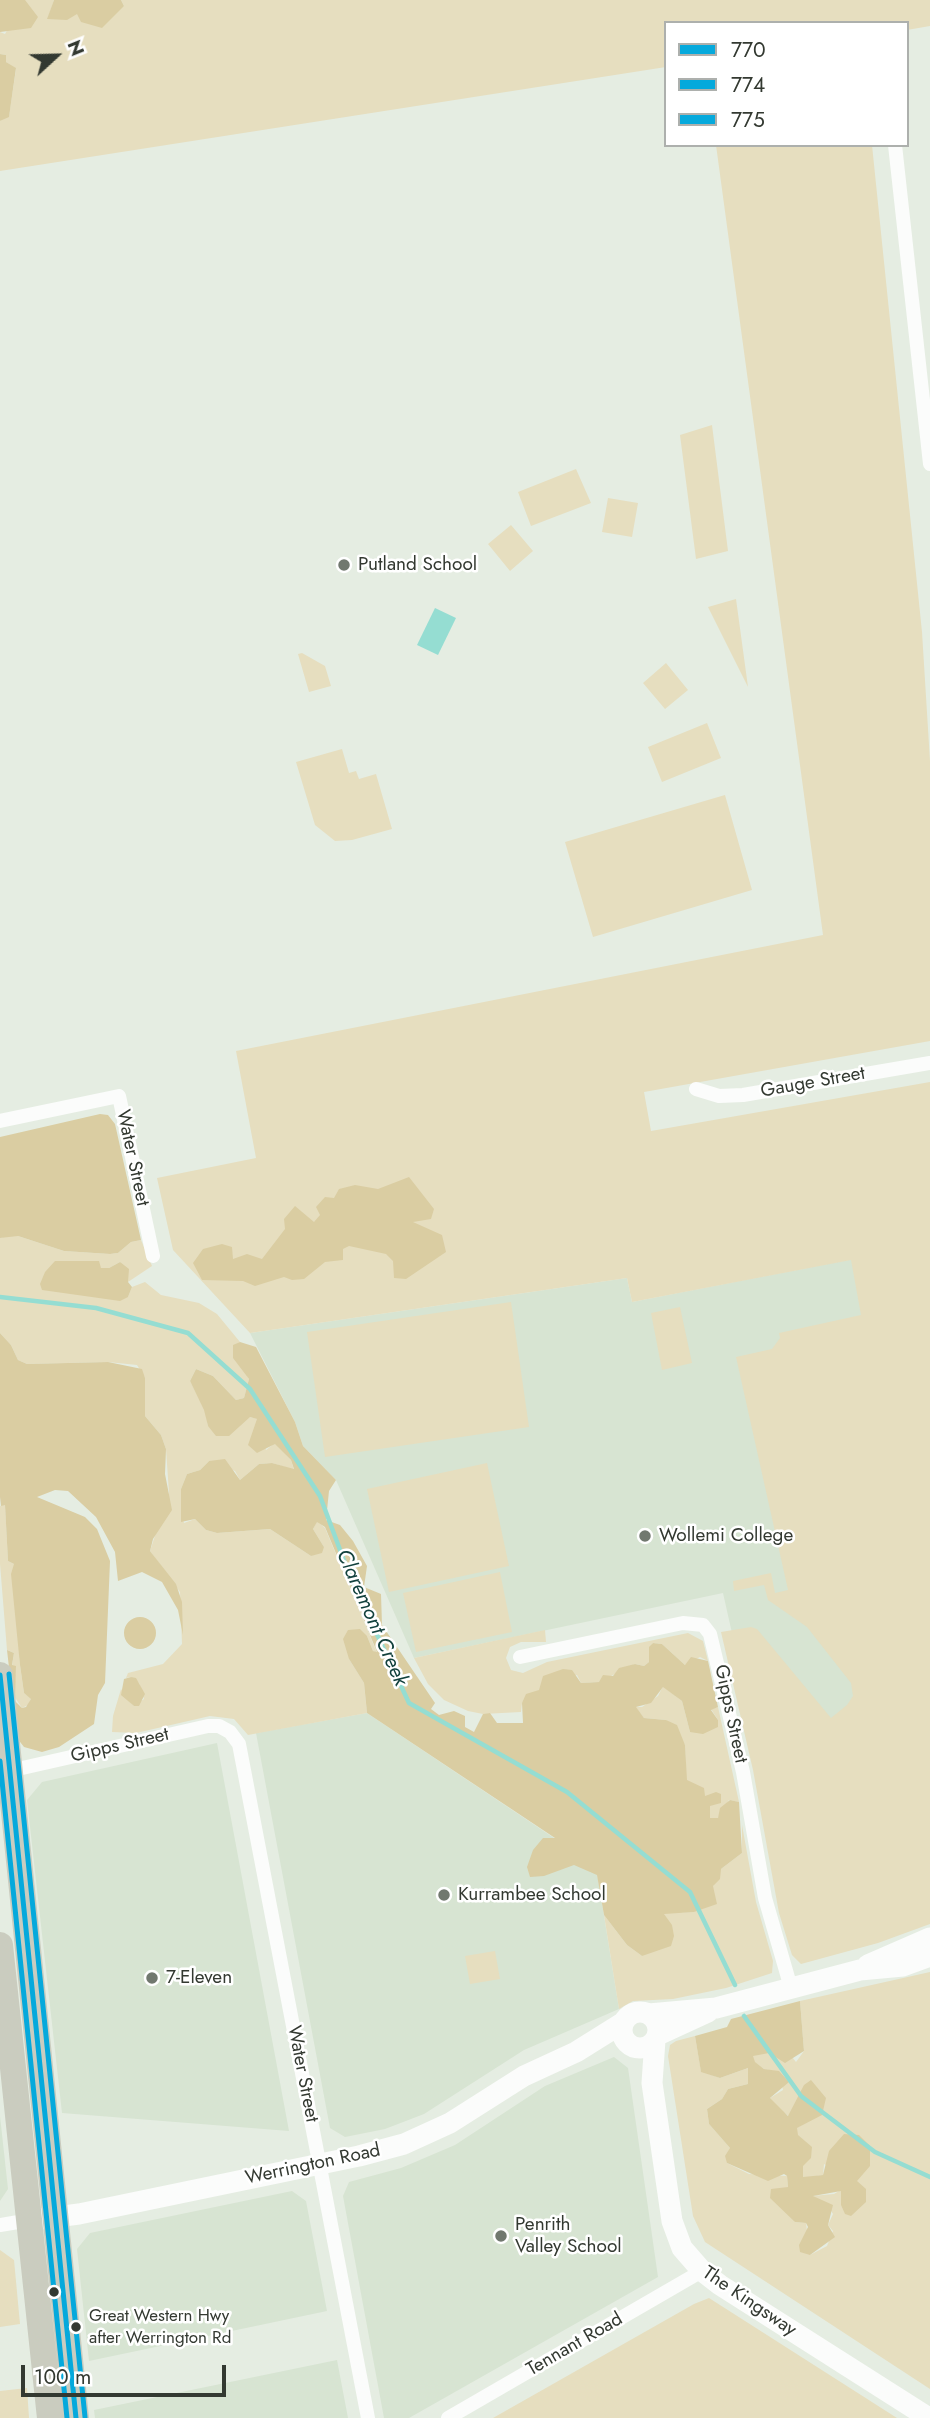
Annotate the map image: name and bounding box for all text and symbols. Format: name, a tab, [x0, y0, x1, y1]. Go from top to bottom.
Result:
north arrow	[21, 21, 91, 91]
legend	[664, 21, 909, 147]
text: 770	[731, 35, 766, 65]
text: N	[61, 36, 91, 60]
text: 774	[731, 70, 765, 100]
text: 775	[731, 105, 765, 135]
place label: Putland School	[358, 554, 477, 576]
marker: Putland School	[336, 557, 352, 573]
street label: Gauge Street	[759, 1063, 867, 1103]
street label: Water Street	[111, 1108, 153, 1208]
place label: Wollemi College	[659, 1525, 793, 1547]
marker: Wollemi College	[637, 1528, 653, 1544]
water label: Claremont Creek	[330, 1546, 412, 1690]
street label: Gipps Street	[708, 1663, 752, 1765]
street label: Gipps Street	[69, 1724, 171, 1768]
place label: Kurrambee School	[458, 1884, 606, 1906]
marker: Kurrambee School	[436, 1887, 452, 1903]
place label: 7-Eleven	[166, 1967, 232, 1989]
marker: 7-Eleven	[144, 1970, 160, 1986]
street label: Water Street	[281, 2024, 323, 2124]
street label: Werrington Road	[243, 2140, 383, 2190]
place label: Penrith Valley School	[515, 2214, 622, 2258]
marker: Penrith Valley School	[493, 2228, 509, 2244]
street label: The Kingsway	[698, 2262, 800, 2342]
unlabelled marker	[47, 2285, 61, 2299]
place label: Great Western Hwy after Werrington Rd	[89, 2307, 231, 2347]
street label: Tennant Road	[523, 2308, 627, 2382]
marker: Great Western Hwy after Werrington Rd	[69, 2320, 83, 2334]
scale bar	[24, 2352, 229, 2396]
text: 100 m	[34, 2362, 91, 2392]

